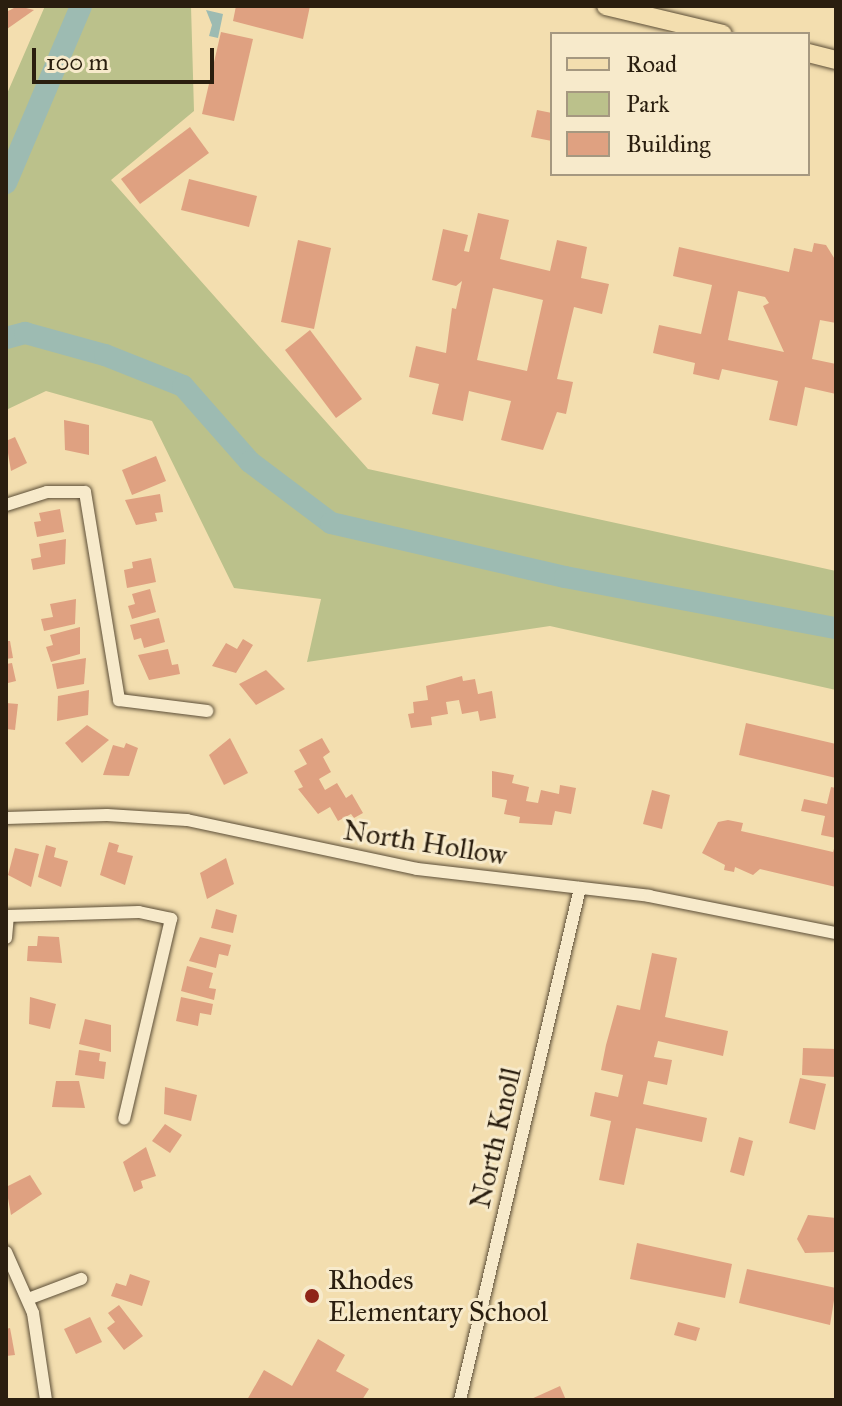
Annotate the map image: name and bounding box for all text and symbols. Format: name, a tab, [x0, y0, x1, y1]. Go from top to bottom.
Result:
scale bar	[36, 32, 218, 82]
legend	[550, 32, 810, 176]
text: 100 m	[46, 47, 109, 77]
text: Road	[626, 49, 677, 79]
text: Park	[626, 89, 669, 119]
text: Building	[626, 129, 711, 159]
street label: North Hollow	[341, 813, 509, 873]
street label: North Knoll	[463, 1064, 529, 1212]
place label: Rhodes Elementary School	[328, 1263, 548, 1329]
marker: Rhodes Elementary School	[303, 1287, 321, 1305]

